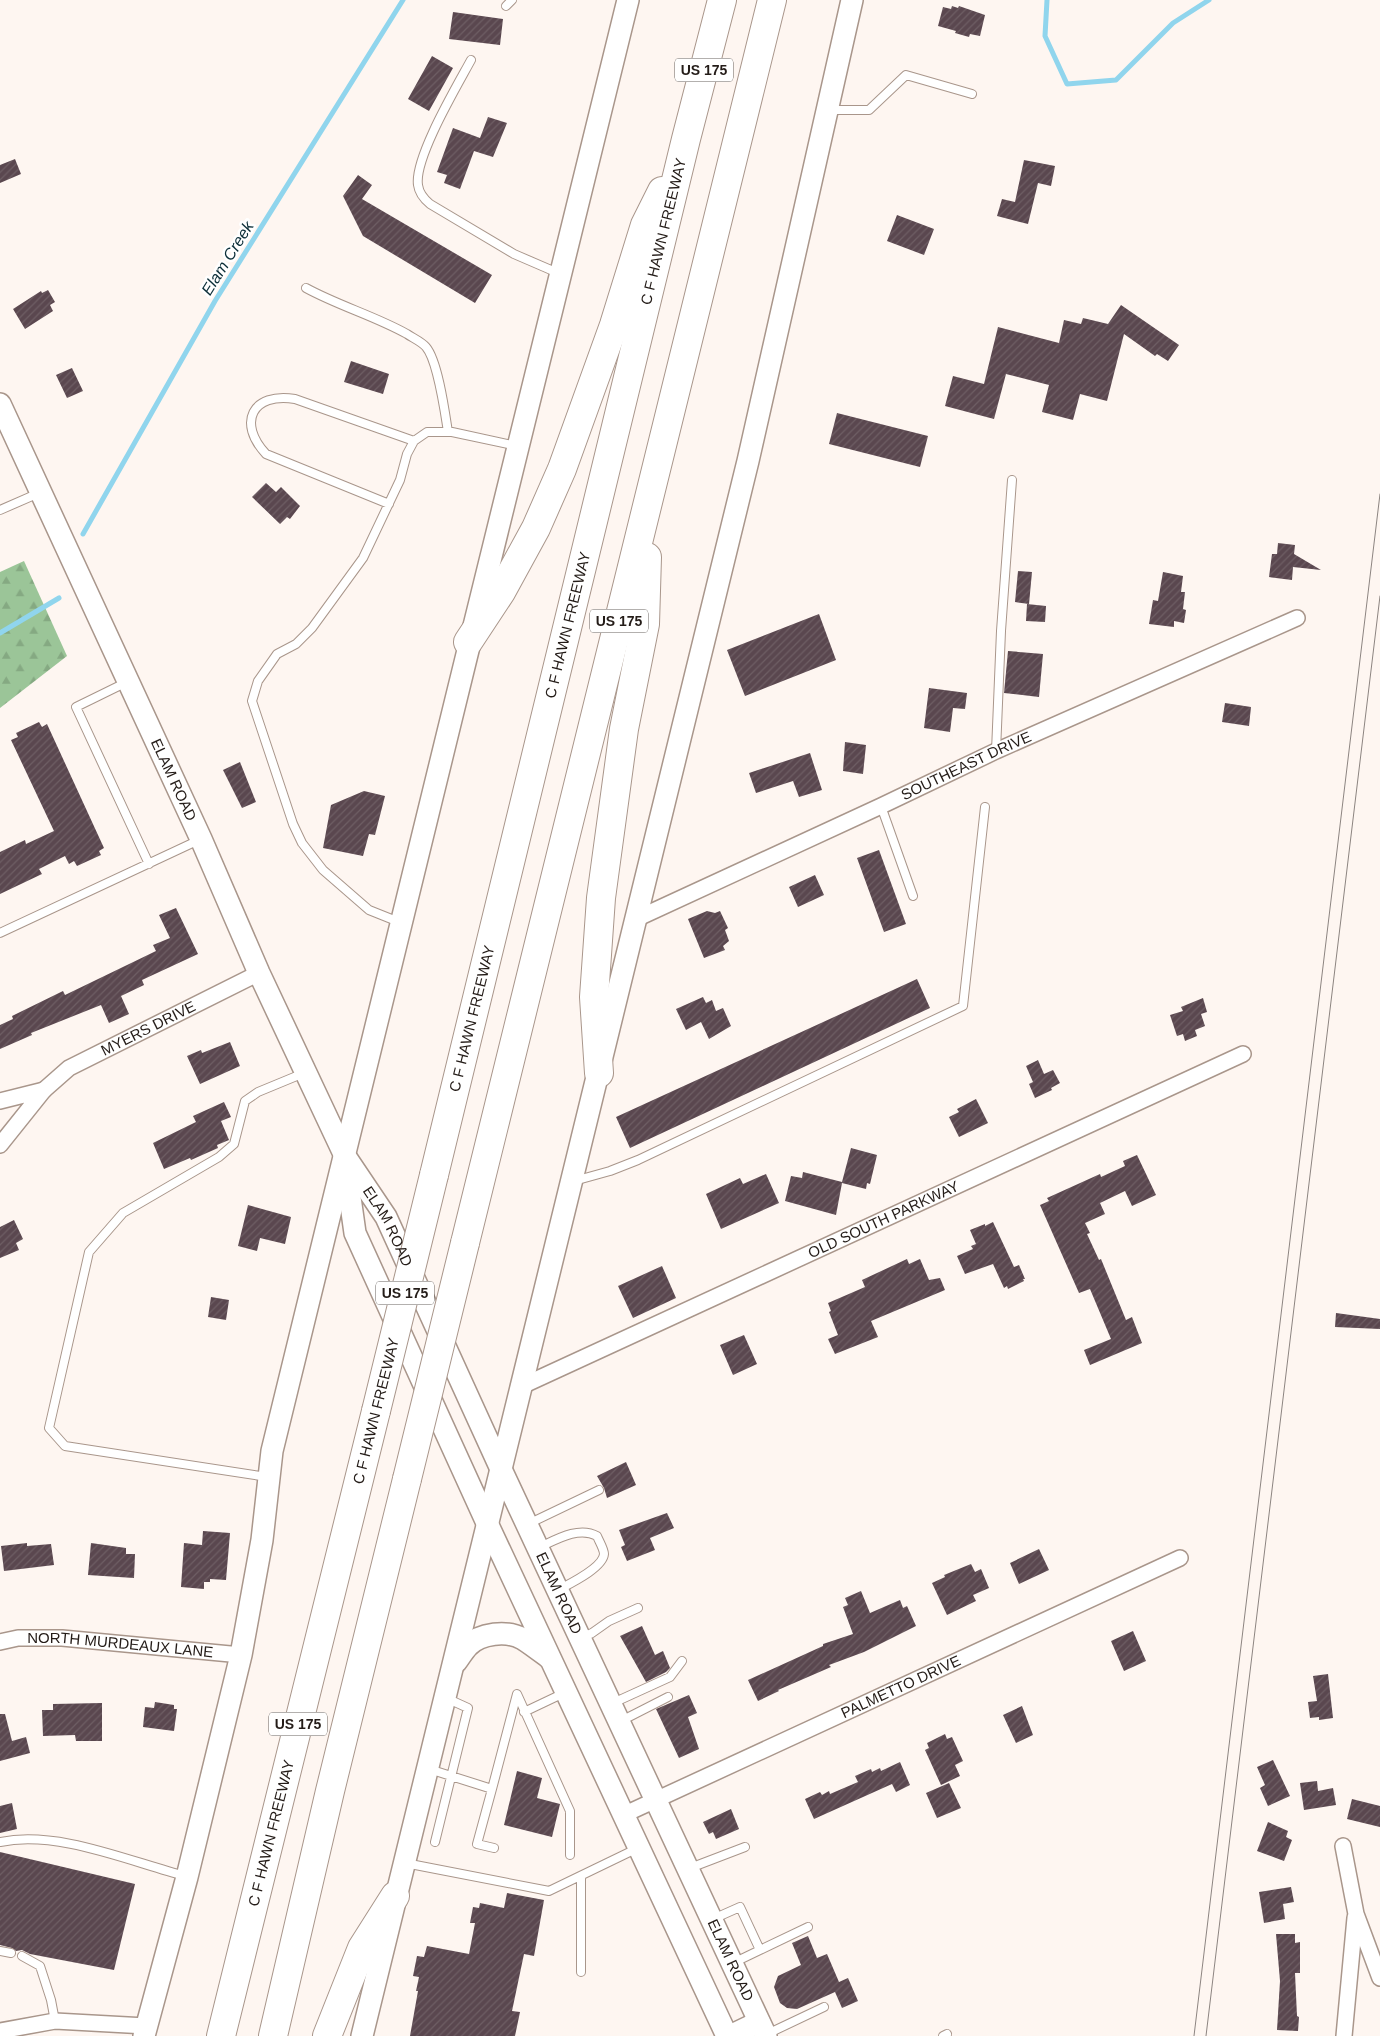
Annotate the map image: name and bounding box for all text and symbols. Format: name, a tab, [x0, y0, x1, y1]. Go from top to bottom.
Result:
road number: US 175	[675, 58, 733, 82]
street label: C F HAWN FREEWAY	[637, 156, 689, 306]
water label: Elam Creek	[198, 217, 257, 298]
street label: C F HAWN FREEWAY	[541, 550, 593, 700]
road number: US 175	[590, 610, 648, 632]
street label: SOUTHEAST DRIVE	[898, 728, 1034, 803]
street label: ELAM ROAD	[148, 736, 200, 823]
street label: C F HAWN FREEWAY	[446, 943, 498, 1094]
street label: MYERS DRIVE	[98, 997, 198, 1059]
street label: OLD SOUTH PARKWAY	[805, 1177, 961, 1261]
street label: ELAM ROAD	[360, 1183, 416, 1269]
road number: US 175	[376, 1282, 434, 1305]
street label: C F HAWN FREEWAY	[349, 1336, 402, 1486]
street label: ELAM ROAD	[533, 1549, 586, 1637]
street label: NORTH MURDEAUX LANE	[27, 1629, 214, 1660]
street label: PALMETTO DRIVE	[838, 1651, 963, 1721]
road number: US 175	[269, 1712, 327, 1736]
street label: C F HAWN FREEWAY	[244, 1758, 297, 1908]
street label: ELAM ROAD	[705, 1916, 757, 2004]

